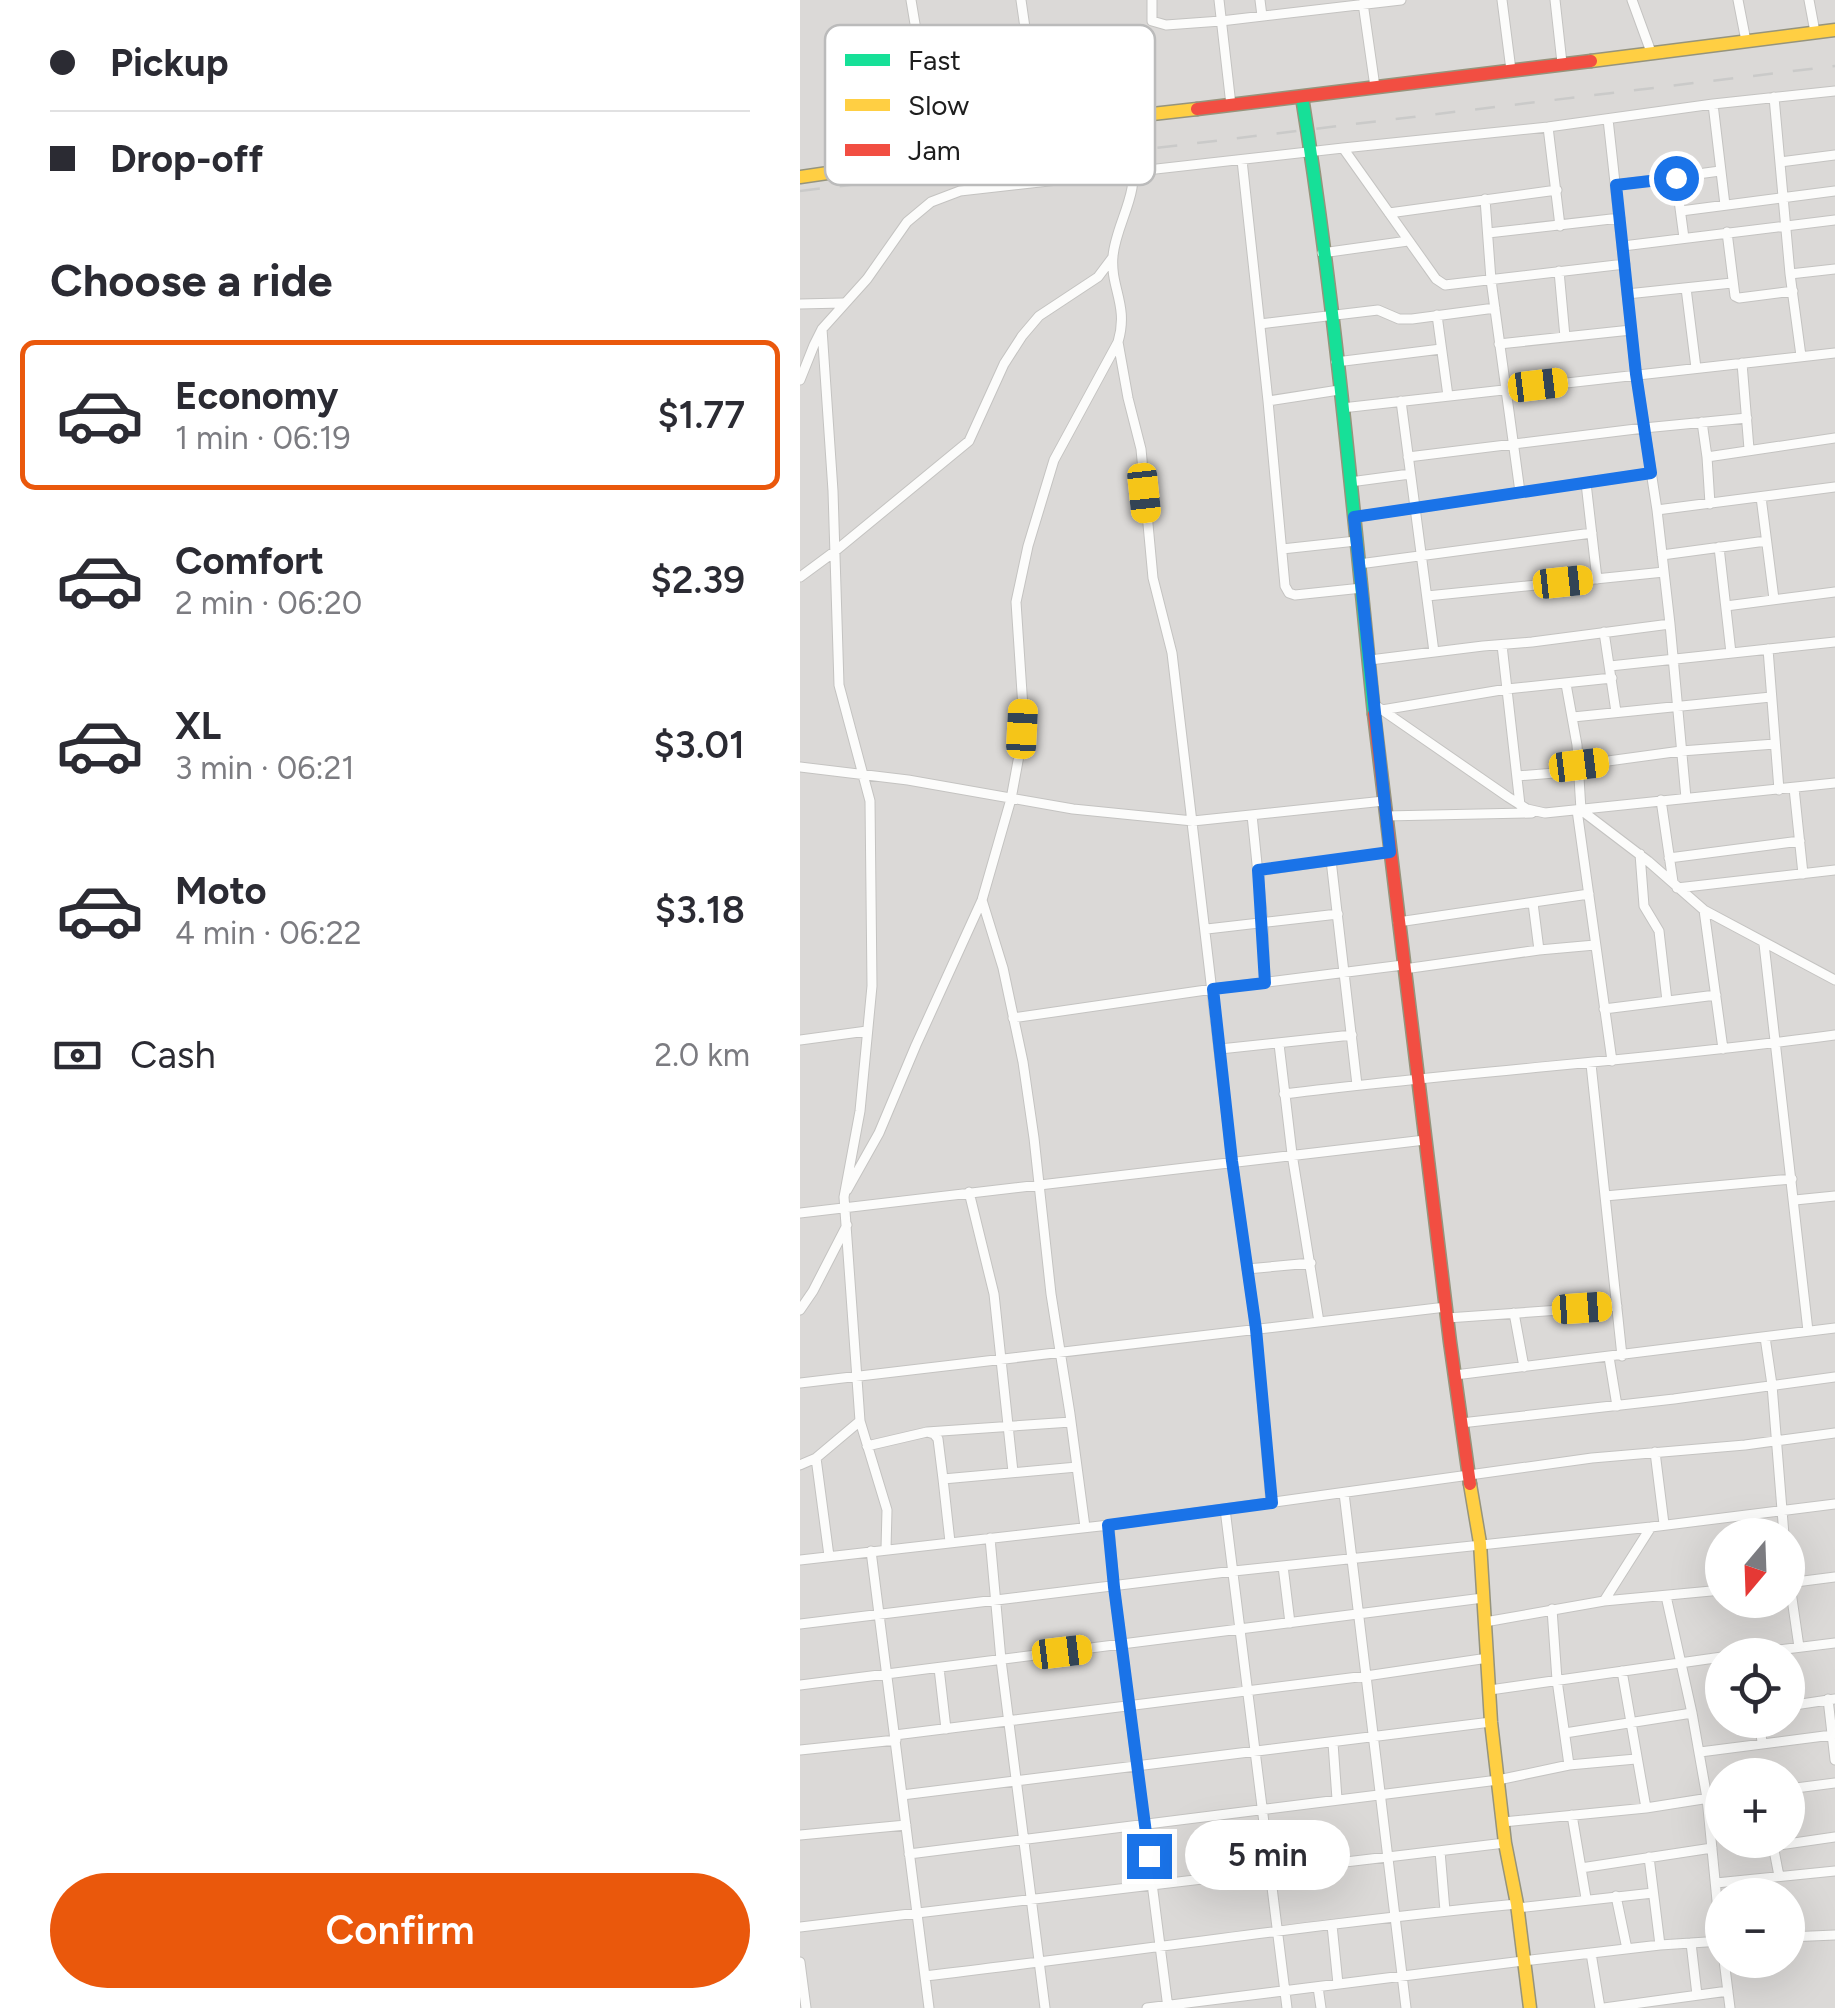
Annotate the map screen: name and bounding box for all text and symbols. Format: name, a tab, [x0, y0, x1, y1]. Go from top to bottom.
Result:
legend	[825, 25, 1155, 185]
text: Pickup	[110, 40, 228, 86]
text: Fast	[908, 43, 961, 77]
text: Slow	[908, 88, 969, 122]
text: Jam	[908, 133, 961, 167]
text: Drop-off	[110, 136, 263, 182]
route start	[1654, 156, 1699, 201]
text: Choose a ride	[50, 253, 332, 307]
car	[1506, 366, 1570, 404]
icon: car	[55, 370, 145, 460]
text: Economy	[175, 373, 338, 419]
text: $1.77	[657, 392, 745, 438]
text: 1 min · 06:19	[175, 419, 351, 457]
car	[1126, 462, 1162, 524]
icon: car	[55, 535, 145, 625]
text: Comfort	[175, 538, 324, 584]
text: $2.39	[651, 557, 745, 603]
car	[1532, 564, 1594, 600]
text: 2 min · 06:20	[175, 584, 362, 622]
car	[1005, 698, 1039, 760]
icon: car	[55, 700, 145, 790]
text: XL	[175, 703, 221, 749]
text: $3.01	[654, 722, 745, 768]
car	[1547, 746, 1611, 784]
text: 3 min · 06:21	[175, 749, 355, 787]
icon: car	[55, 865, 145, 955]
text: Moto	[175, 868, 267, 914]
text: $3.18	[655, 887, 745, 933]
text: 4 min · 06:22	[175, 914, 362, 952]
icon: cash	[50, 1028, 105, 1083]
text: Cash	[130, 1032, 216, 1078]
text: 2.0 km	[654, 1036, 750, 1074]
car	[1551, 1291, 1613, 1325]
north arrow	[1705, 1518, 1805, 1618]
map controls	[1705, 1518, 1805, 1978]
car	[1030, 1633, 1094, 1671]
button: locate	[1705, 1638, 1805, 1738]
button: +	[1705, 1758, 1805, 1858]
callout: 5 min	[1184, 1821, 1349, 1891]
route end	[1127, 1834, 1172, 1879]
text: 5 min	[1228, 1836, 1307, 1874]
button: Confirm	[50, 1873, 750, 1988]
button: −	[1705, 1878, 1805, 1978]

